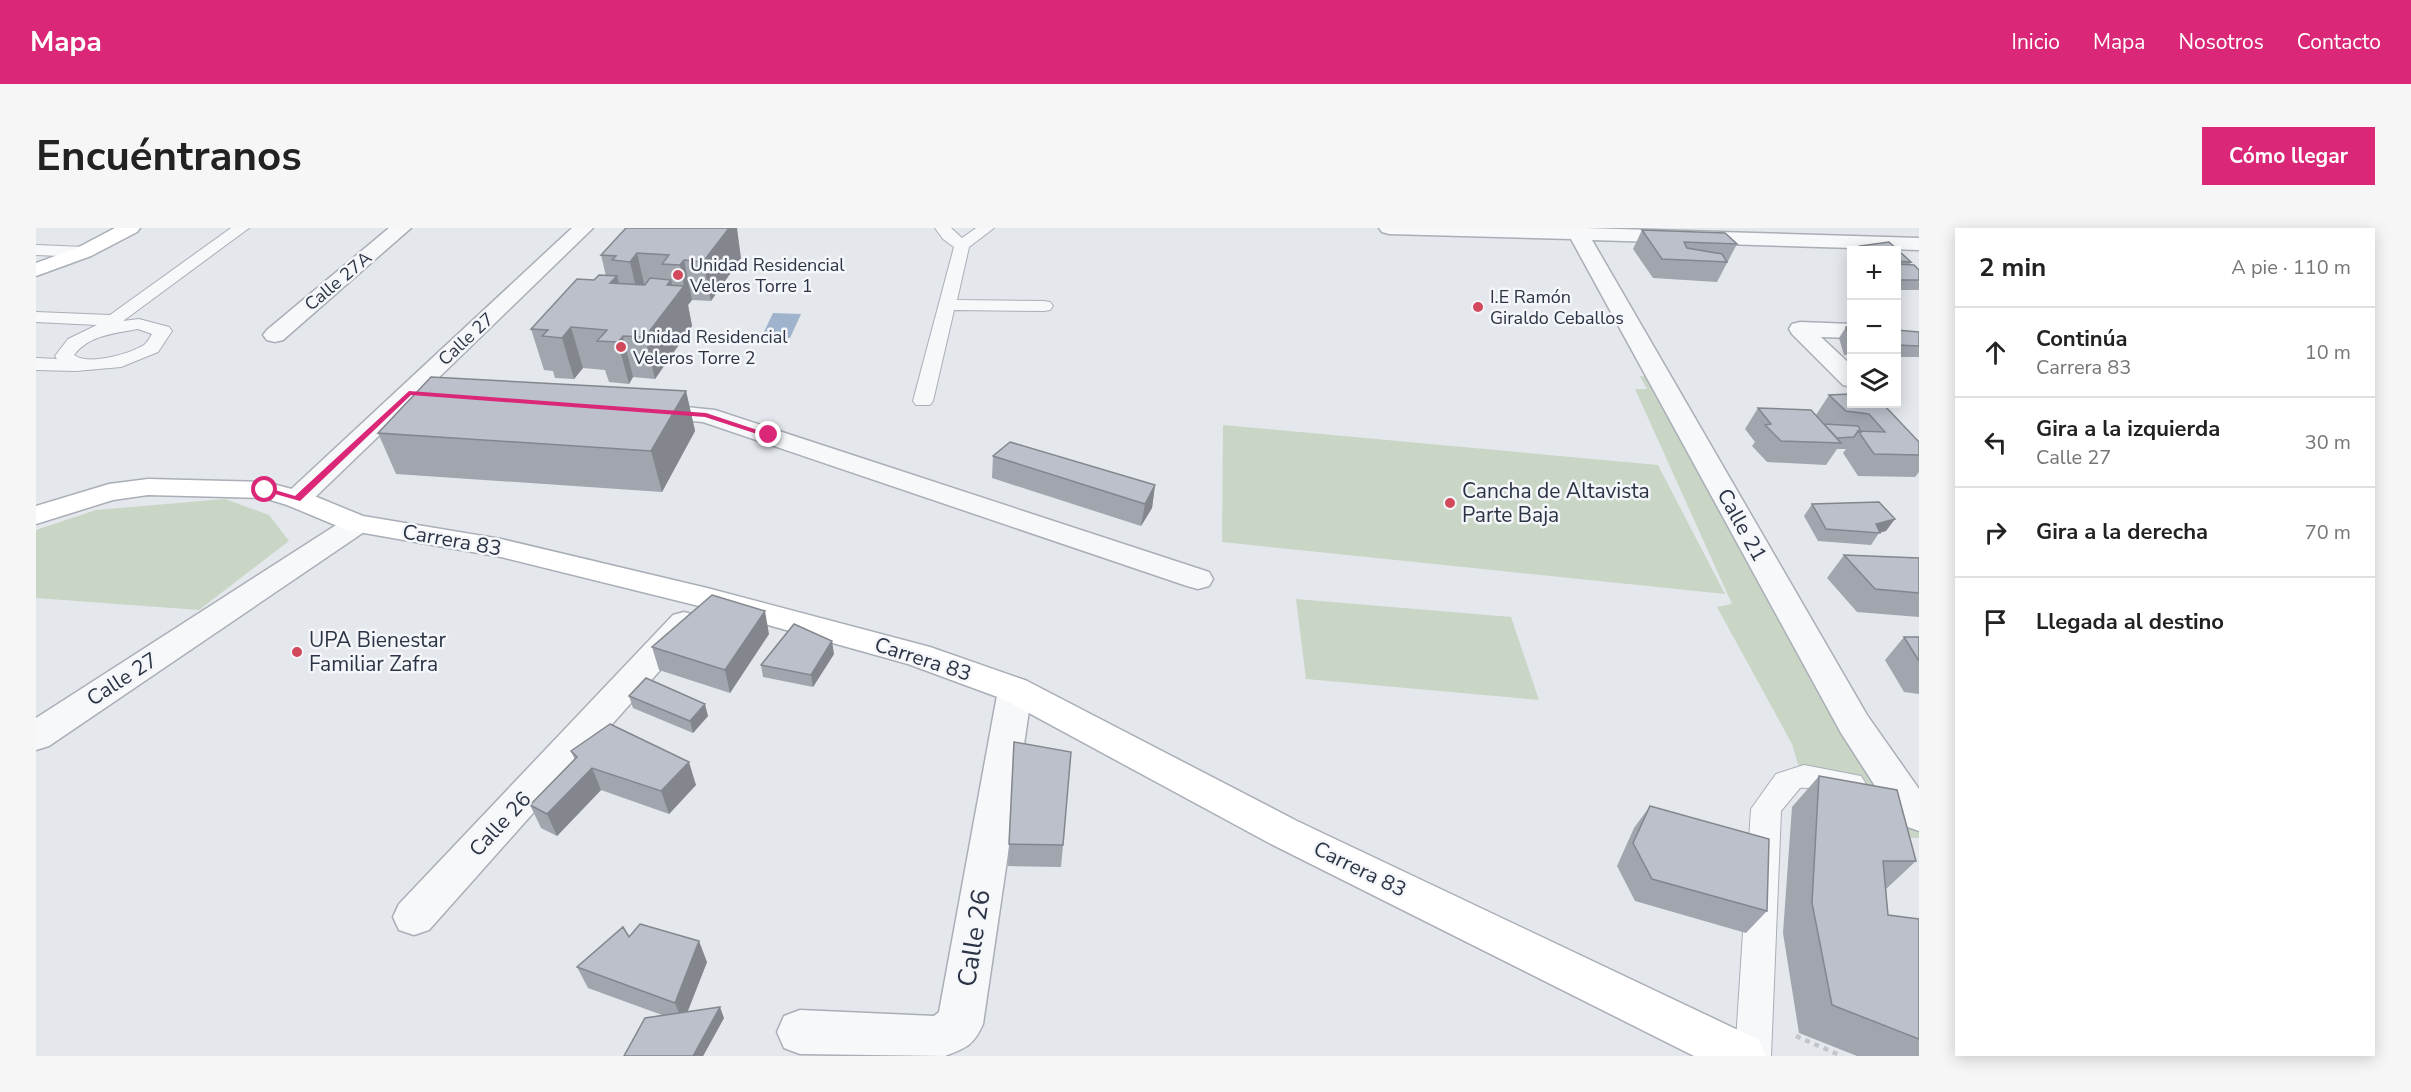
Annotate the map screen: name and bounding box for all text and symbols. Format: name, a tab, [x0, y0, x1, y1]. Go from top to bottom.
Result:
text: Mapa	[30, 23, 102, 61]
text: Inicio	[2012, 28, 2060, 56]
text: Mapa	[2093, 28, 2145, 56]
text: Nosotros	[2178, 28, 2264, 56]
text: Contacto	[2297, 28, 2381, 56]
button: Cómo llegar	[2202, 127, 2375, 185]
text: Encuéntranos	[36, 128, 302, 185]
street label: Calle 27A	[299, 246, 377, 316]
map controls	[1847, 246, 1901, 408]
button: +	[1847, 246, 1901, 300]
text: 2 min	[1979, 250, 2046, 285]
place label: Unidad Residencial Veleros Torre 1	[689, 253, 845, 298]
text: A pie · 110 m	[2231, 254, 2351, 281]
marker: Unidad Residencial Veleros Torre 1	[671, 268, 685, 282]
place label: I.E Ramón Giraldo Ceballos	[1490, 285, 1624, 330]
marker: I.E Ramón Giraldo Ceballos	[1471, 300, 1485, 314]
button: −	[1847, 300, 1901, 354]
street label: Calle 27	[433, 307, 499, 371]
text: Continúa	[2036, 324, 2127, 354]
place label: Unidad Residencial Veleros Torre 2	[632, 325, 788, 370]
icon: ahead	[1979, 336, 2012, 369]
text: 10 m	[2305, 339, 2351, 366]
marker: Unidad Residencial Veleros Torre 2	[614, 340, 628, 354]
button: layers	[1847, 354, 1901, 408]
text: Carrera 83	[2036, 354, 2131, 381]
text: Gira a la izquierda	[2036, 414, 2220, 444]
route end	[755, 421, 781, 447]
icon: left	[1979, 426, 2012, 459]
text: 30 m	[2305, 429, 2351, 456]
text: Calle 27	[2036, 444, 2111, 471]
route start	[251, 476, 277, 502]
place label: Cancha de Altavista Parte Baja	[1462, 477, 1650, 529]
street label: Calle 21	[1711, 484, 1773, 566]
marker: Cancha de Altavista Parte Baja	[1443, 496, 1457, 510]
icon: right	[1979, 516, 2012, 549]
text: Gira a la derecha	[2036, 517, 2208, 547]
street label: Carrera 83	[400, 518, 504, 562]
text: 70 m	[2305, 519, 2351, 546]
icon: arrive	[1979, 606, 2012, 639]
text: Llegada al destino	[2036, 607, 2224, 637]
place label: UPA Bienestar Familiar Zafra	[309, 626, 447, 678]
street label: Carrera 83	[871, 630, 975, 688]
marker: UPA Bienestar Familiar Zafra	[290, 645, 304, 659]
street label: Calle 27	[81, 646, 163, 712]
street label: Calle 26	[463, 786, 537, 862]
street label: Carrera 83	[1309, 834, 1411, 904]
street label: Calle 26	[949, 887, 999, 989]

